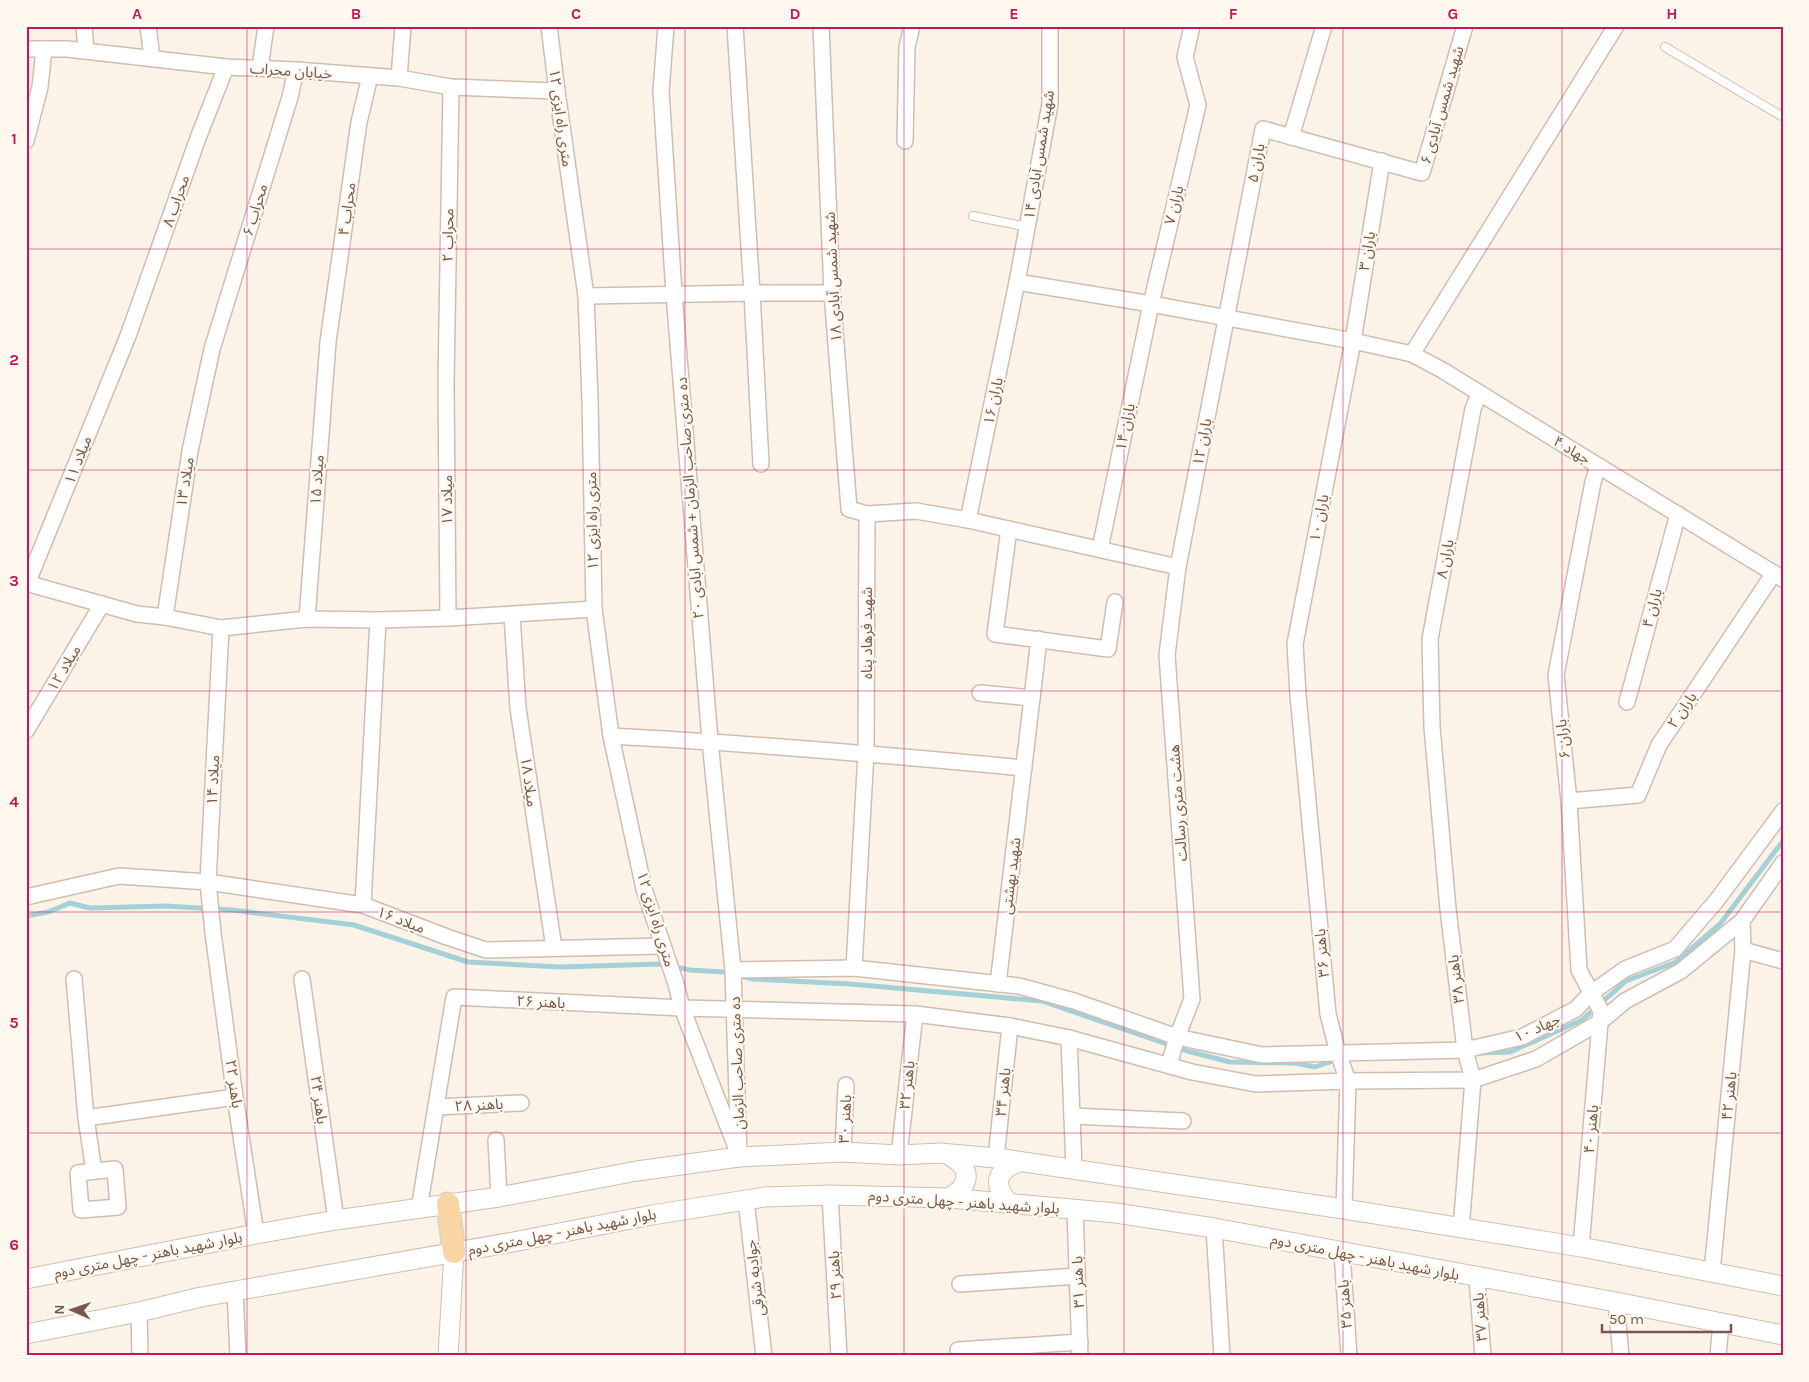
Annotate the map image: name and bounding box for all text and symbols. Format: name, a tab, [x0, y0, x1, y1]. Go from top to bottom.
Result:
text: A	[132, 4, 142, 23]
text: B	[351, 4, 361, 23]
text: C	[571, 4, 581, 23]
text: D	[790, 4, 801, 23]
text: E	[1009, 4, 1019, 23]
text: F	[1229, 4, 1238, 23]
text: G	[1448, 4, 1458, 23]
text: H	[1666, 4, 1678, 23]
street label: شهید شمس آبادی ۶	[1417, 44, 1468, 166]
street label: خیابان محراب	[249, 59, 333, 83]
street label: ۱۲ متری راه ایزی	[545, 68, 577, 168]
street label: شهید شمس آبادی ۱۴	[1020, 89, 1058, 221]
text: 1	[11, 129, 17, 148]
street label: باران ۵	[1243, 142, 1269, 184]
street label: محراب ۸	[159, 173, 193, 229]
street label: محراب ۴	[334, 181, 360, 237]
street label: محراب ۶	[239, 182, 271, 238]
street label: باران ۷	[1160, 184, 1188, 226]
street label: محراب ۲	[439, 208, 457, 262]
street label: شهید شمس آبادی ۱۸	[821, 211, 845, 343]
street label: باران ۳	[1355, 230, 1379, 272]
text: 2	[9, 350, 19, 369]
street label: ده متری صاحب الزمان + شمس ابادی ۲۰	[673, 376, 707, 620]
street label: باران ۱۶	[979, 376, 1007, 426]
street label: باران ۱۴	[1111, 402, 1139, 452]
street label: باران ۱۲	[1189, 417, 1215, 467]
street label: جهاد ۴	[1550, 432, 1594, 468]
street label: میلاد ۱۱	[60, 433, 96, 487]
street label: میلاد ۱۵	[306, 454, 328, 506]
street label: میلاد ۱۳	[172, 456, 198, 508]
street label: ۱۲ متری راه ایزی	[582, 471, 602, 571]
street label: میلاد ۱۷	[438, 475, 456, 525]
street label: باران ۱۰	[1306, 493, 1332, 543]
street label: باران ۸	[1432, 538, 1458, 580]
text: 3	[9, 571, 19, 590]
street label: شهید فرهاد پناه	[858, 587, 877, 679]
street label: باران ۴	[1638, 587, 1666, 629]
street label: میلاد ۱۲	[43, 642, 85, 694]
street label: باران ۲	[1663, 689, 1701, 731]
street label: باران ۶	[1552, 718, 1574, 760]
street label: هشت متری رسالت	[1165, 744, 1191, 862]
street label: میلاد ۱۴	[203, 754, 223, 806]
street label: میلاد ۱۸	[517, 756, 541, 808]
text: 4	[9, 792, 19, 811]
street label: شهید بهشتی	[997, 836, 1025, 916]
street label: ۱۲ متری راه ایزی	[633, 869, 679, 969]
street label: میلاد ۱۶	[374, 903, 428, 937]
street label: باهنر ۳۶	[1311, 928, 1333, 978]
street label: باهنر ۳۸	[1444, 954, 1468, 1004]
street label: باهنر ۲۶	[516, 992, 566, 1012]
street label: ده متری صاحب الزمان	[726, 996, 748, 1130]
street label: جهاد ۱۰	[1511, 1010, 1563, 1046]
text: 5	[9, 1013, 19, 1032]
street label: باهنر ۲۲	[222, 1059, 246, 1109]
street label: باهنر ۳۲	[895, 1060, 919, 1110]
street label: باهنر ۳۴	[991, 1067, 1015, 1117]
street label: باهنر ۴۲	[1717, 1071, 1741, 1121]
street label: باهنر ۲۴	[307, 1075, 331, 1125]
street label: باهنر ۳۰	[835, 1094, 855, 1144]
street label: باهنر ۲۸	[454, 1095, 504, 1115]
street label: باهنر ۴۰	[1580, 1104, 1602, 1154]
street label: بلوار شهید باهنر - چهل متری دوم	[868, 1186, 1060, 1220]
street label: بلوار شهید باهنر - چهل متری دوم	[466, 1205, 658, 1261]
street label: بلوار شهید باهنر - چهل متری دوم	[52, 1228, 244, 1284]
street label: بلوار شهید باهنر - چهل متری دوم	[1269, 1230, 1461, 1286]
text: 6	[9, 1235, 19, 1254]
street label: جوادیه شرقی	[741, 1239, 769, 1317]
street label: باهنر ۲۹	[825, 1250, 845, 1300]
street label: با هنر ۳۱	[1068, 1255, 1088, 1309]
street label: باهنر ۳۵	[1334, 1279, 1356, 1329]
north arrow	[48, 1284, 98, 1334]
street label: باهنر ۳۷	[1469, 1292, 1491, 1342]
scale bar	[1602, 1302, 1730, 1334]
text: N	[51, 1304, 68, 1315]
text: 50 m	[1609, 1310, 1644, 1328]

